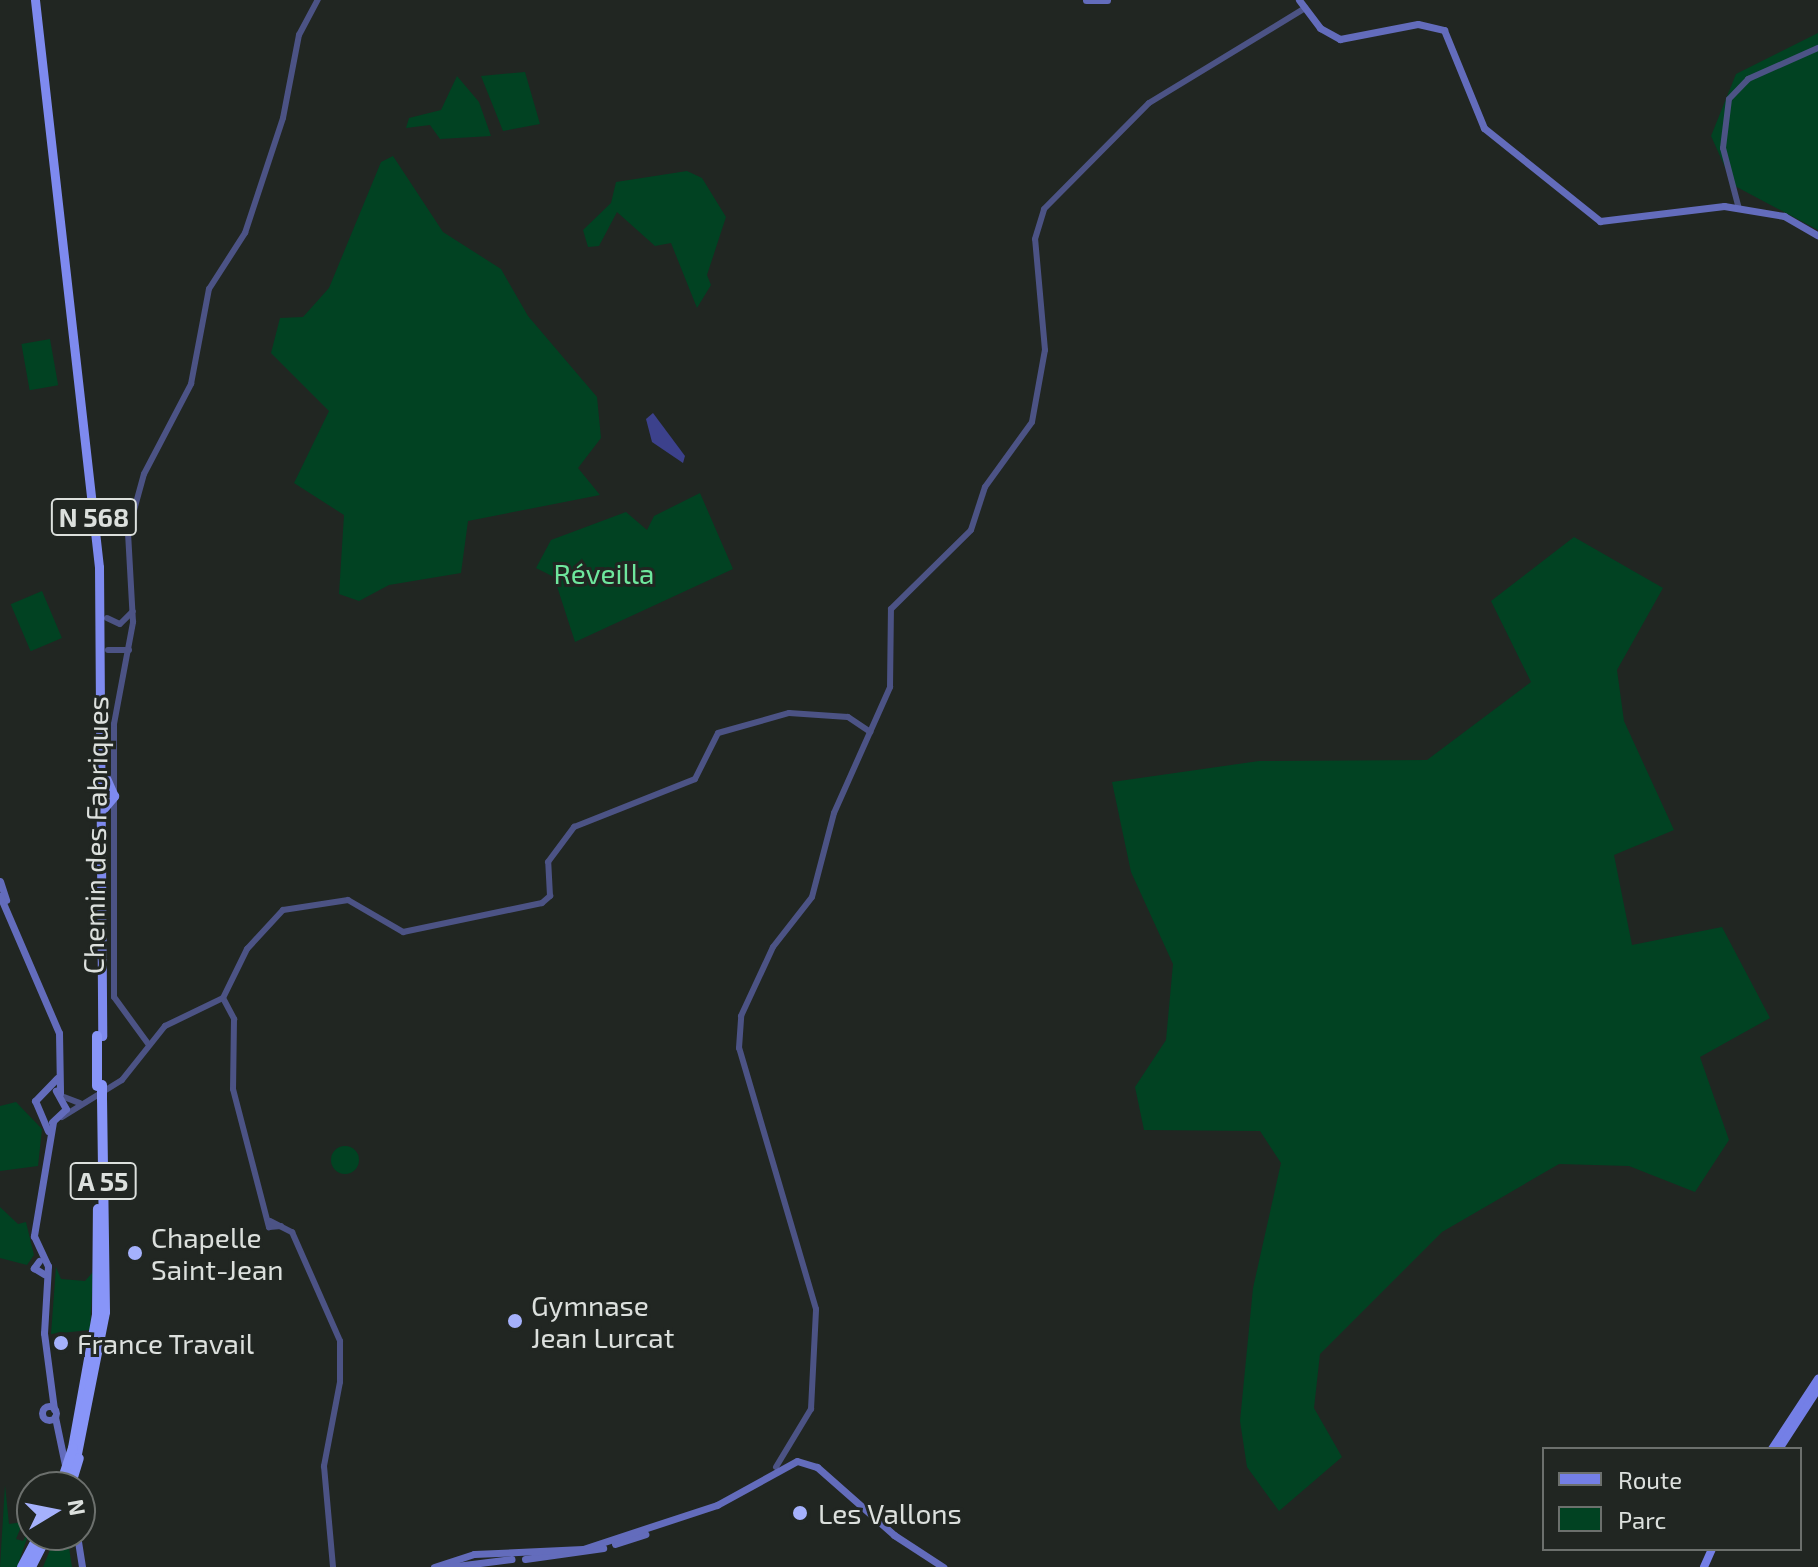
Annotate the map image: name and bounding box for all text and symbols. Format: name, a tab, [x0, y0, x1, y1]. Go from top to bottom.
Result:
road number: N 568	[50, 495, 138, 539]
park label: Réveilla	[554, 556, 654, 590]
street label: Chemin des Fabriques	[76, 696, 114, 974]
road number: A 55	[69, 1159, 137, 1203]
place label: Chapelle Saint-Jean	[151, 1220, 284, 1286]
marker: Chapelle Saint-Jean	[126, 1244, 144, 1262]
place label: Gymnase Jean Lurcat	[531, 1288, 674, 1354]
marker: Gymnase Jean Lurcat	[506, 1312, 524, 1330]
place label: France Travail	[77, 1326, 255, 1360]
marker: France Travail	[52, 1334, 70, 1352]
legend	[1542, 1447, 1802, 1551]
text: Route	[1618, 1465, 1682, 1494]
north arrow	[16, 1471, 96, 1551]
place label: Les Vallons	[818, 1496, 963, 1530]
text: N	[63, 1497, 92, 1517]
marker: Les Vallons	[789, 1502, 811, 1524]
text: Parc	[1618, 1505, 1666, 1534]

